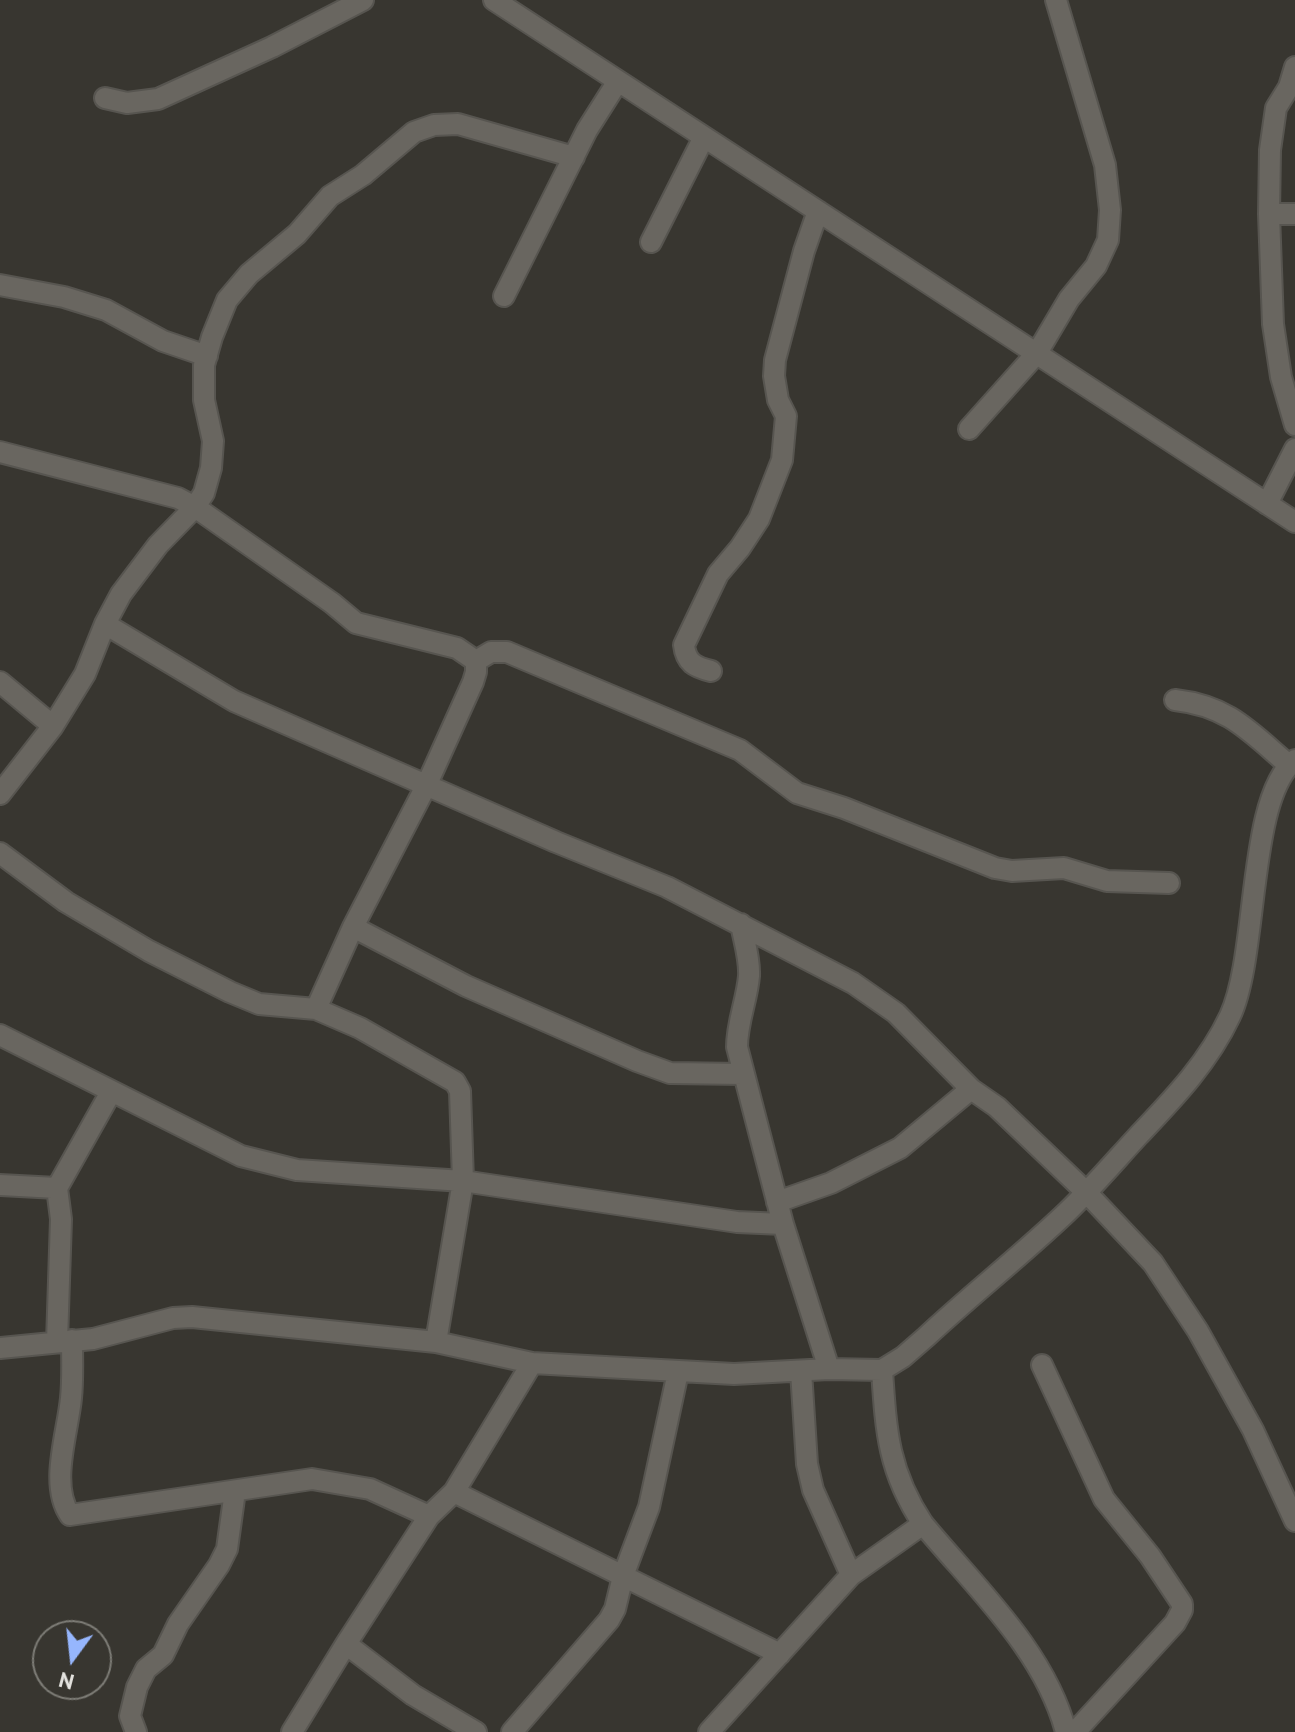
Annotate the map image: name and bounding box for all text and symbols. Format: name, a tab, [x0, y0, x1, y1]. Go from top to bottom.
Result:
north arrow	[32, 1620, 112, 1700]
text: N	[56, 1666, 77, 1697]

